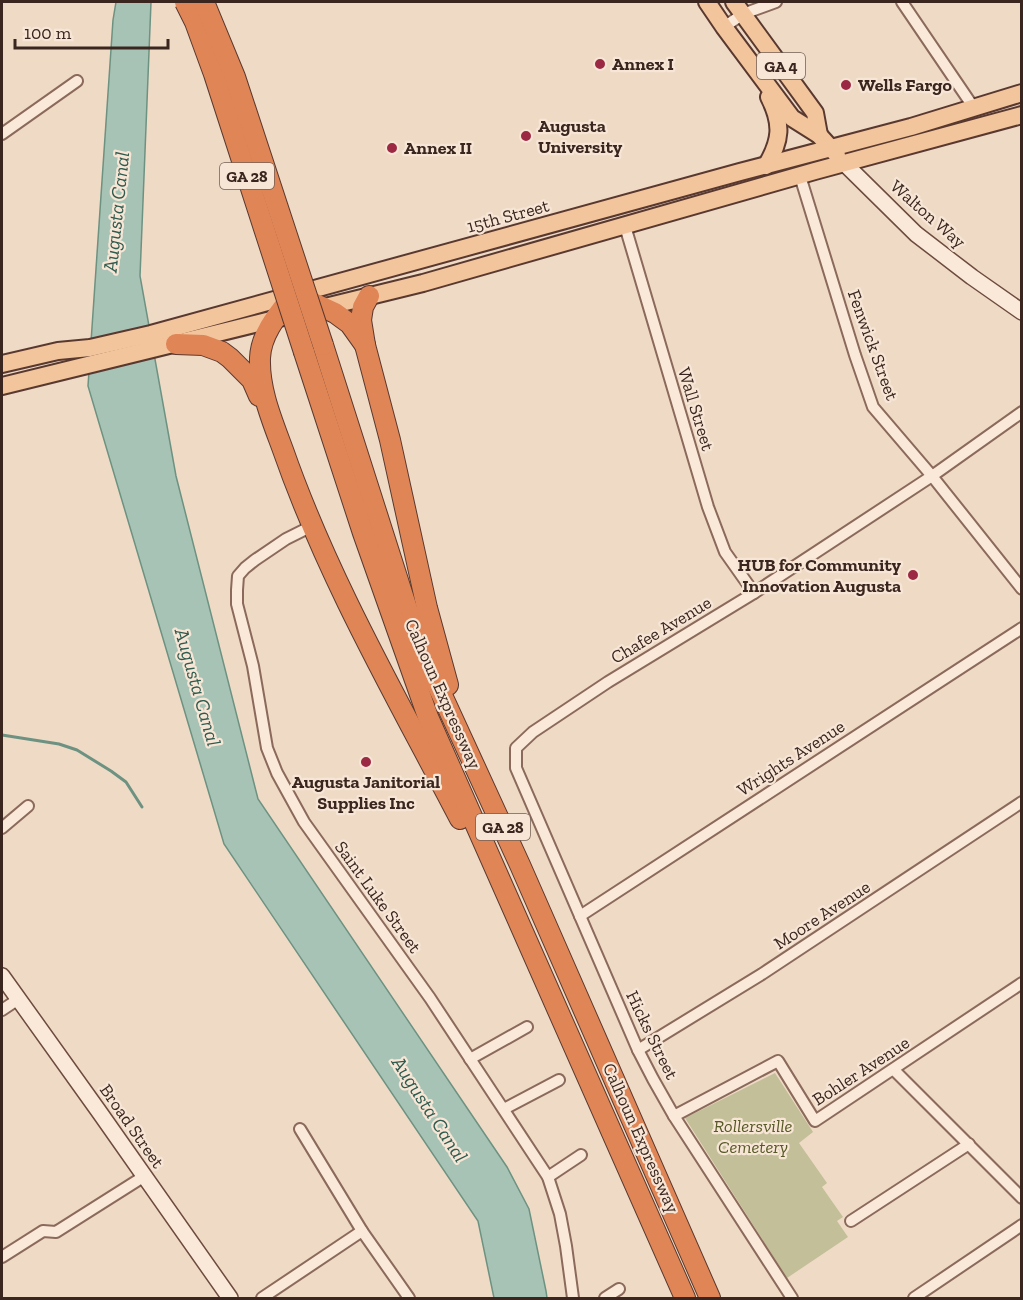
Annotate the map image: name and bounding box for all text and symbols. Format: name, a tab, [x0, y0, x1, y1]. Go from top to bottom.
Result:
scale bar	[15, 12, 168, 50]
text: 100 m	[24, 22, 72, 44]
place label: Annex I	[612, 53, 674, 75]
road number: GA 4	[757, 53, 805, 79]
marker: Annex I	[593, 57, 607, 71]
place label: Wells Fargo	[858, 74, 953, 96]
marker: Wells Fargo	[839, 78, 853, 92]
place label: Augusta University	[538, 115, 623, 158]
marker: Augusta University	[519, 129, 533, 143]
place label: Annex II	[404, 137, 472, 159]
marker: Annex II	[385, 141, 399, 155]
water label: Augusta Canal	[98, 150, 134, 275]
road number: GA 28	[220, 163, 274, 189]
street label: Walton Way	[886, 175, 971, 253]
street label: 15th Street	[464, 194, 552, 238]
street label: Fenwick Street	[843, 287, 903, 404]
street label: Wall Street	[673, 365, 719, 454]
place label: HUB for Community Innovation Augusta	[738, 554, 901, 597]
marker: HUB for Community Innovation Augusta	[906, 568, 920, 582]
street label: Chafee Avenue	[607, 591, 715, 669]
street label: Calhoun Expressway	[400, 616, 486, 773]
water label: Augusta Canal	[169, 624, 226, 749]
street label: Wrights Avenue	[733, 715, 849, 801]
marker: Augusta Janitorial Supplies Inc	[359, 755, 373, 769]
place label: Augusta Janitorial Supplies Inc	[292, 771, 440, 814]
road number: GA 28	[476, 814, 530, 840]
street label: Saint Luke Street	[330, 837, 426, 958]
street label: Moore Avenue	[770, 876, 874, 954]
street label: Hicks Street	[621, 987, 683, 1083]
street label: Bohler Avenue	[808, 1031, 914, 1111]
water label: Augusta Canal	[386, 1051, 473, 1166]
street label: Calhoun Expressway	[598, 1060, 684, 1217]
street label: Broad Street	[95, 1080, 169, 1173]
park label: Rollersville Cemetery	[714, 1115, 793, 1158]

